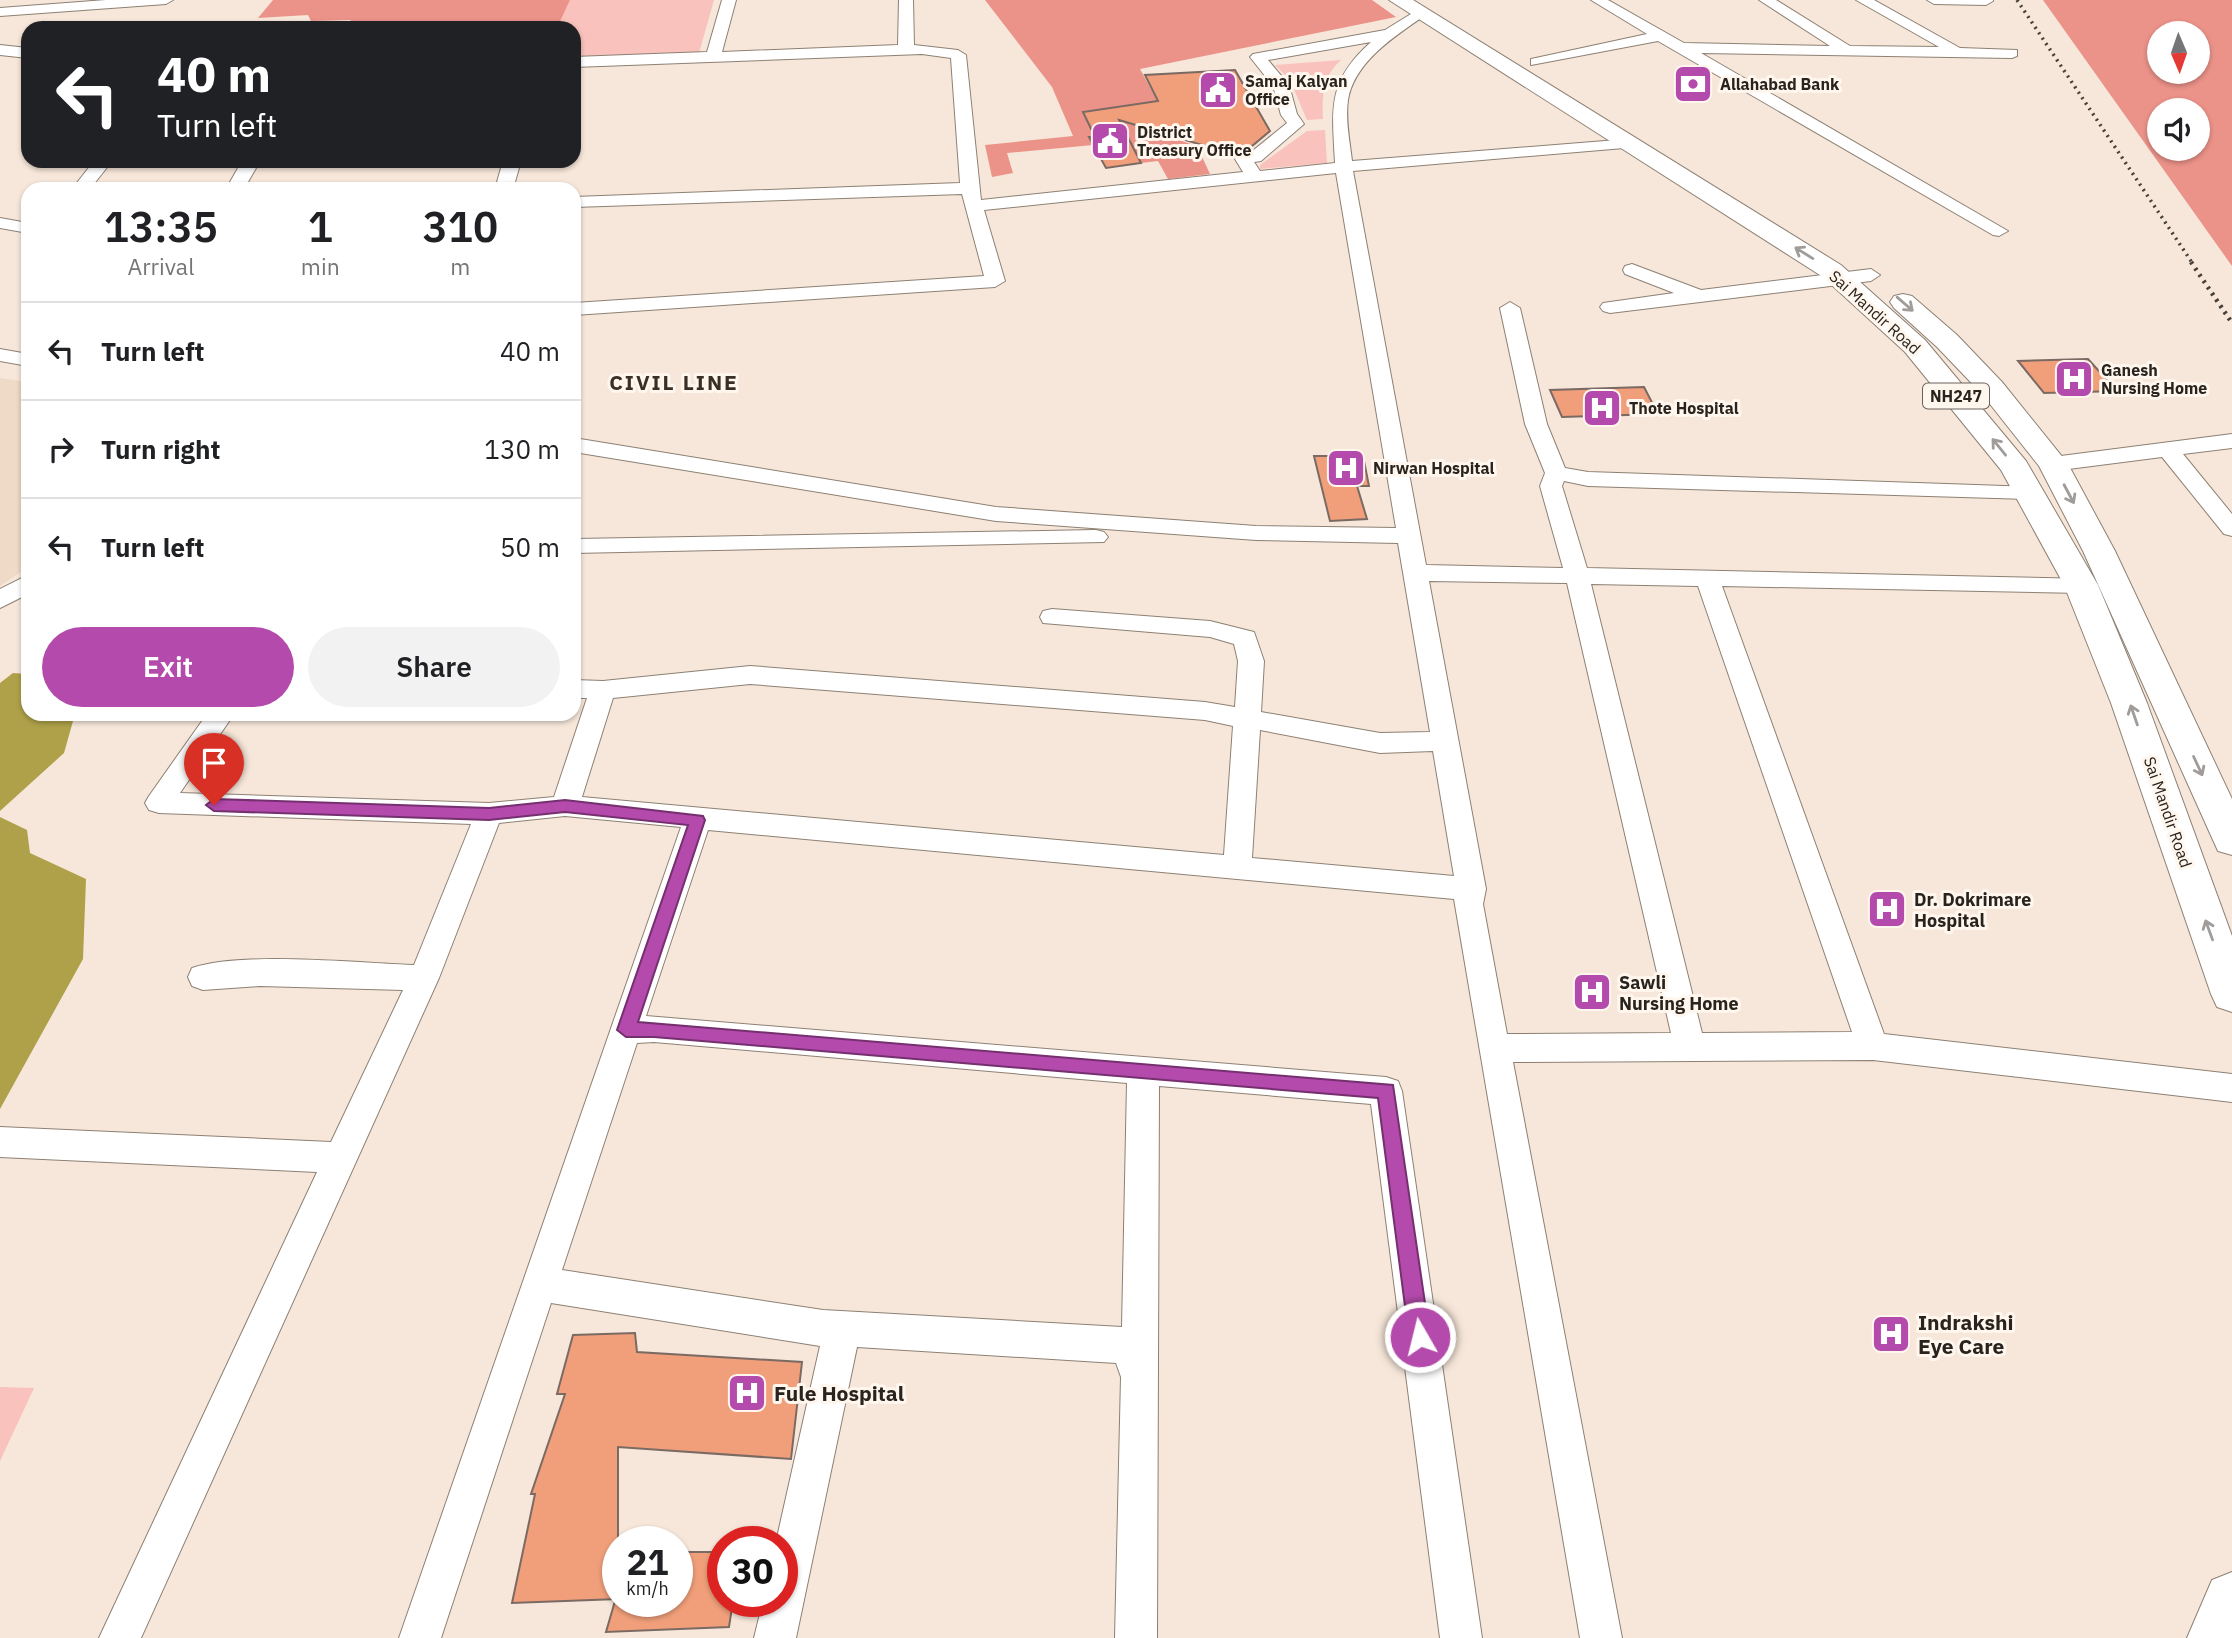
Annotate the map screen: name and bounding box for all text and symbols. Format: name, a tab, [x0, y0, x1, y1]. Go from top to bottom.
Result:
north arrow	[2147, 21, 2210, 84]
map controls	[2147, 21, 2210, 161]
text: 40 m	[157, 42, 271, 105]
icon: left	[42, 49, 133, 140]
bank icon: Allahabad Bank	[1672, 63, 1714, 105]
public building icon: Samaj Kalyan Office	[1197, 69, 1239, 111]
place label: Samaj Kalyan Office	[1245, 71, 1348, 109]
place label: Allahabad Bank	[1720, 74, 1840, 94]
button: sound	[2147, 98, 2210, 161]
text: Turn left	[157, 104, 277, 146]
public building icon: District Treasury Office	[1089, 120, 1131, 162]
place label: District Treasury Office	[1137, 122, 1251, 160]
text: 13:35	[104, 199, 218, 254]
text: 1	[308, 199, 333, 254]
text: 310	[423, 199, 498, 254]
one-way arrow	[1795, 246, 1815, 260]
text: Arrival	[127, 251, 194, 281]
text: min	[301, 251, 340, 281]
text: m	[450, 251, 470, 281]
street label: Sai Mandir Road	[1825, 266, 1925, 358]
one-way arrow	[1896, 296, 1914, 312]
icon: left	[42, 332, 80, 370]
text: Turn left	[101, 334, 204, 368]
text: 40 m	[500, 334, 560, 368]
hospital icon: Ganesh Nursing Home	[2053, 358, 2095, 400]
place label: Ganesh Nursing Home	[2101, 360, 2207, 398]
district label: CIVIL LINE	[609, 368, 739, 396]
road number: NH247	[1923, 384, 1989, 408]
hospital icon: Thote Hospital	[1581, 387, 1623, 429]
place label: Thote Hospital	[1629, 398, 1739, 418]
icon: right	[42, 430, 80, 468]
text: Turn right	[101, 432, 220, 466]
text: 130 m	[484, 432, 560, 466]
one-way arrow	[1991, 439, 2007, 457]
hospital icon: Nirwan Hospital	[1325, 447, 1367, 489]
place label: Nirwan Hospital	[1373, 458, 1495, 478]
one-way arrow	[2063, 483, 2076, 504]
icon: left	[42, 528, 80, 566]
text: Turn left	[101, 530, 204, 564]
text: 50 m	[500, 530, 560, 564]
button: Exit	[42, 627, 294, 707]
button: Share	[308, 627, 560, 707]
one-way arrow	[2126, 705, 2139, 727]
pin	[184, 733, 244, 805]
icon: arrive	[195, 744, 233, 782]
street label: Sai Mandir Road	[2140, 754, 2196, 870]
one-way arrow	[2192, 755, 2205, 776]
hospital icon: Dr. Dokrimare Hospital	[1866, 888, 1908, 930]
place label: Dr. Dokrimare Hospital	[1914, 888, 2031, 932]
one-way arrow	[2202, 919, 2214, 941]
hospital icon: Sawli Nursing Home	[1571, 971, 1613, 1013]
place label: Sawli Nursing Home	[1619, 971, 1739, 1015]
position arrow	[1383, 1300, 1457, 1374]
place label: Indrakshi Eye Care	[1918, 1308, 2014, 1360]
hospital icon: Indrakshi Eye Care	[1870, 1313, 1912, 1355]
hospital icon: Fule Hospital	[726, 1372, 768, 1414]
place label: Fule Hospital	[774, 1379, 904, 1407]
speed limit sign: 30	[707, 1526, 798, 1617]
text: 21	[626, 1539, 669, 1585]
text: km/h	[626, 1577, 669, 1600]

